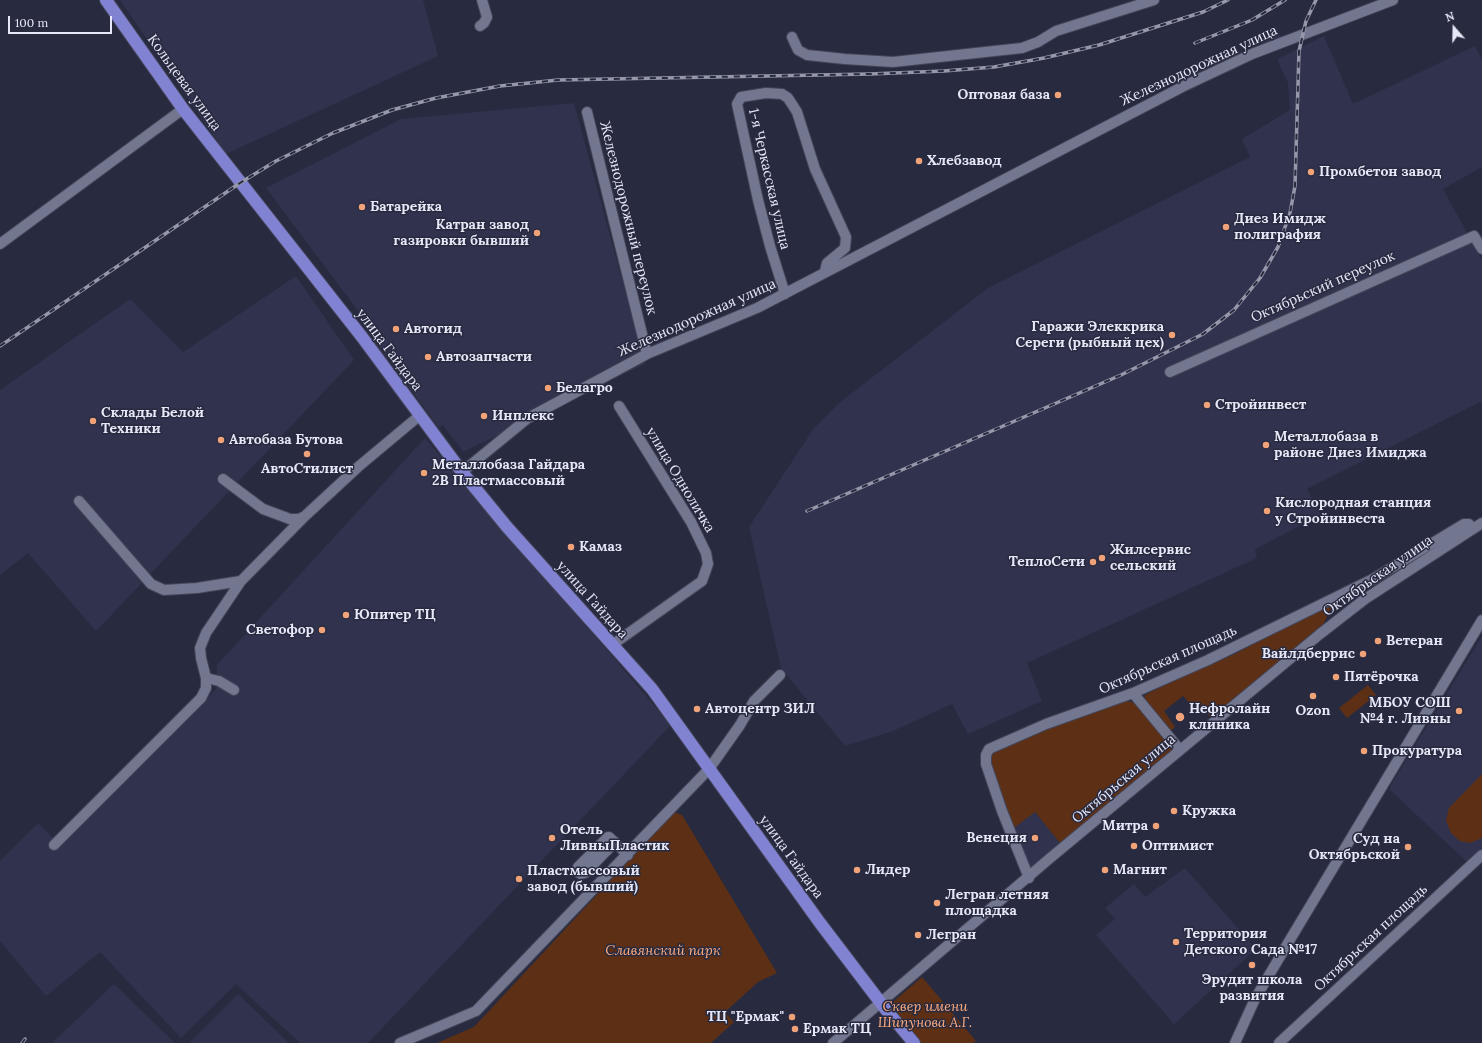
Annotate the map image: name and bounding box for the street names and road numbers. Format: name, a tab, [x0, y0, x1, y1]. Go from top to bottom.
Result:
street label: Железнодорожная улица	[1118, 22, 1280, 110]
street label: Кольцевая улица	[143, 31, 225, 135]
street label: 1-я Черкасская улица	[745, 107, 793, 251]
street label: Железнодорожный переулок	[596, 119, 660, 317]
street label: Октябрьский переулок	[1248, 248, 1398, 326]
street label: Железнодорожная улица	[615, 275, 779, 361]
street label: улица Гайдара	[353, 306, 425, 394]
street label: улица Одноличка	[642, 424, 718, 536]
street label: Октябрьская улица	[1320, 532, 1436, 620]
street label: улица Гайдара	[553, 558, 631, 642]
street label: Октябрьская площадь	[1096, 622, 1240, 698]
street label: Октябрьская улица	[1069, 731, 1179, 827]
street label: улица Гайдара	[755, 812, 827, 902]
street label: Октябрьская площадь	[1311, 881, 1431, 995]

